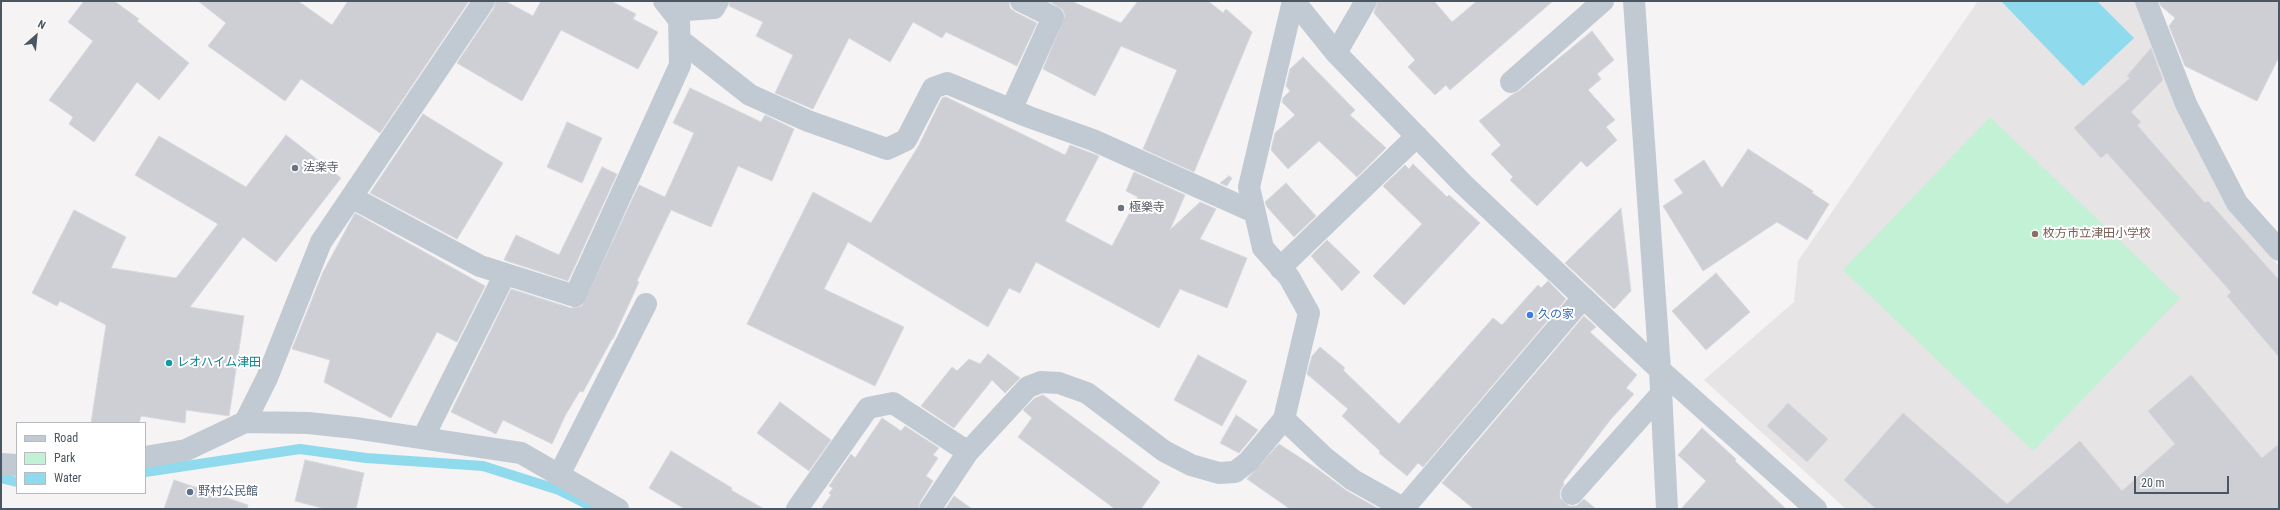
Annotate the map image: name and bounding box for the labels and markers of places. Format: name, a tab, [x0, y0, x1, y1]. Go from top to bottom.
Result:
place label: 法楽寺	[303, 161, 339, 175]
marker: 法楽寺	[290, 163, 300, 173]
place label: 極樂寺	[1129, 201, 1165, 215]
marker: 極樂寺	[1116, 203, 1126, 213]
place label: 枚方市立津田小学校	[2043, 227, 2151, 241]
marker: 枚方市立津田小学校	[2030, 229, 2040, 239]
place label: 久の家	[1538, 308, 1574, 322]
marker: 久の家	[1525, 310, 1535, 320]
place label: レオハイム津田	[177, 356, 261, 370]
marker: レオハイム津田	[164, 358, 174, 368]
place label: 野村公民館	[198, 485, 258, 499]
marker: 野村公民館	[185, 487, 195, 497]

